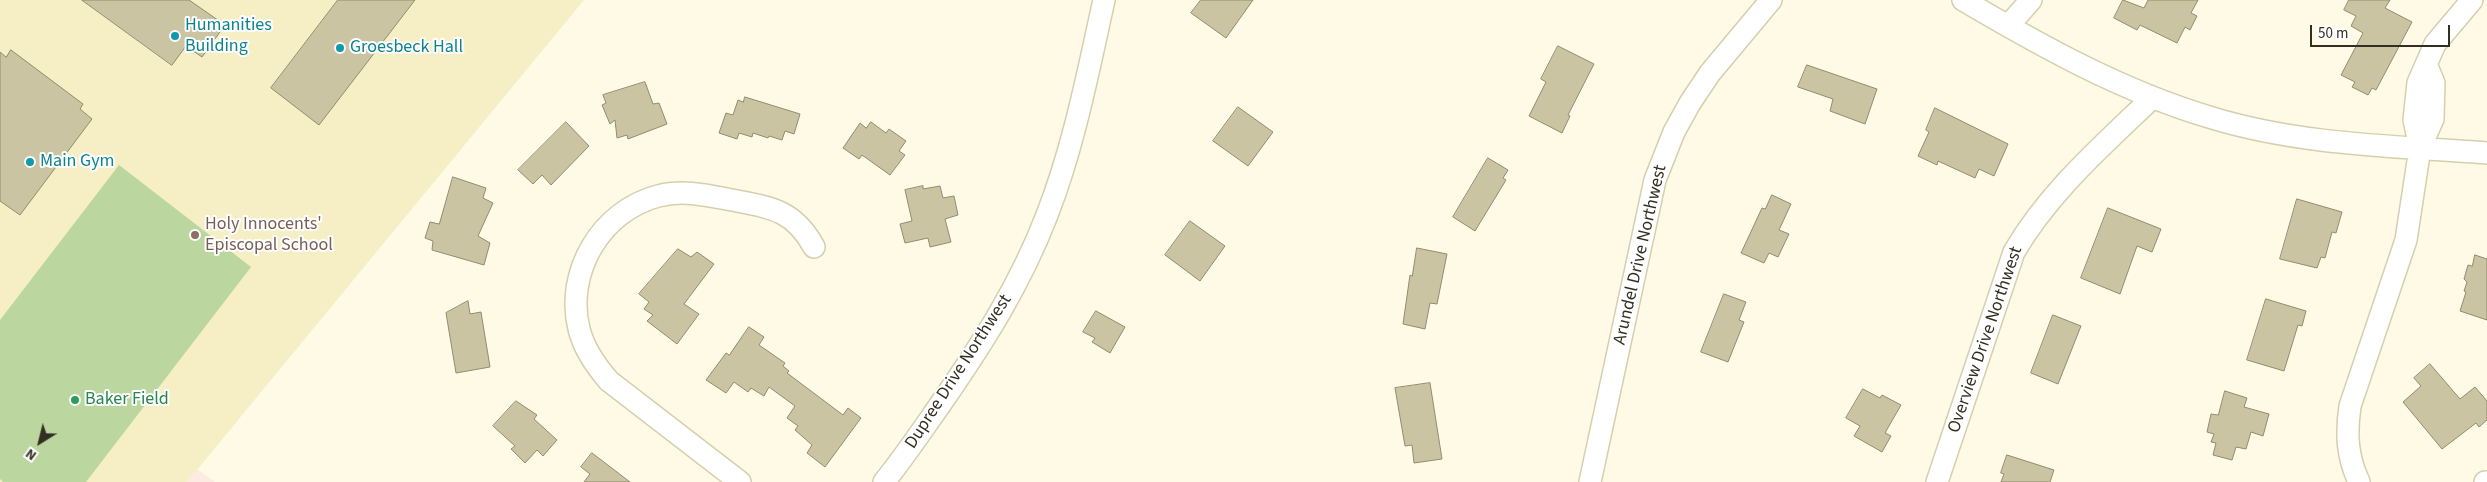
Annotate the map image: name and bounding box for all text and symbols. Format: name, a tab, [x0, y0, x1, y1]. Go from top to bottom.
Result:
place label: Humanities Building	[185, 15, 272, 58]
scale bar	[2312, 15, 2452, 47]
text: 50 m	[2318, 23, 2348, 44]
marker: Humanities Building	[169, 30, 181, 42]
place label: Groesbeck Hall	[350, 37, 463, 59]
marker: Groesbeck Hall	[334, 42, 346, 54]
place label: Main Gym	[40, 151, 114, 173]
marker: Main Gym	[24, 156, 36, 168]
street label: Arundel Drive Northwest	[1610, 163, 1672, 347]
place label: Holy Innocents' Episcopal School	[205, 214, 333, 256]
marker: Holy Innocents' Episcopal School	[189, 229, 201, 241]
street label: Overview Drive Northwest	[1944, 244, 2028, 436]
street label: Dupree Drive Northwest	[901, 291, 1017, 453]
place label: Baker Field	[85, 389, 169, 411]
marker: Baker Field	[69, 394, 81, 406]
north arrow	[15, 417, 65, 467]
text: N	[22, 443, 41, 465]

